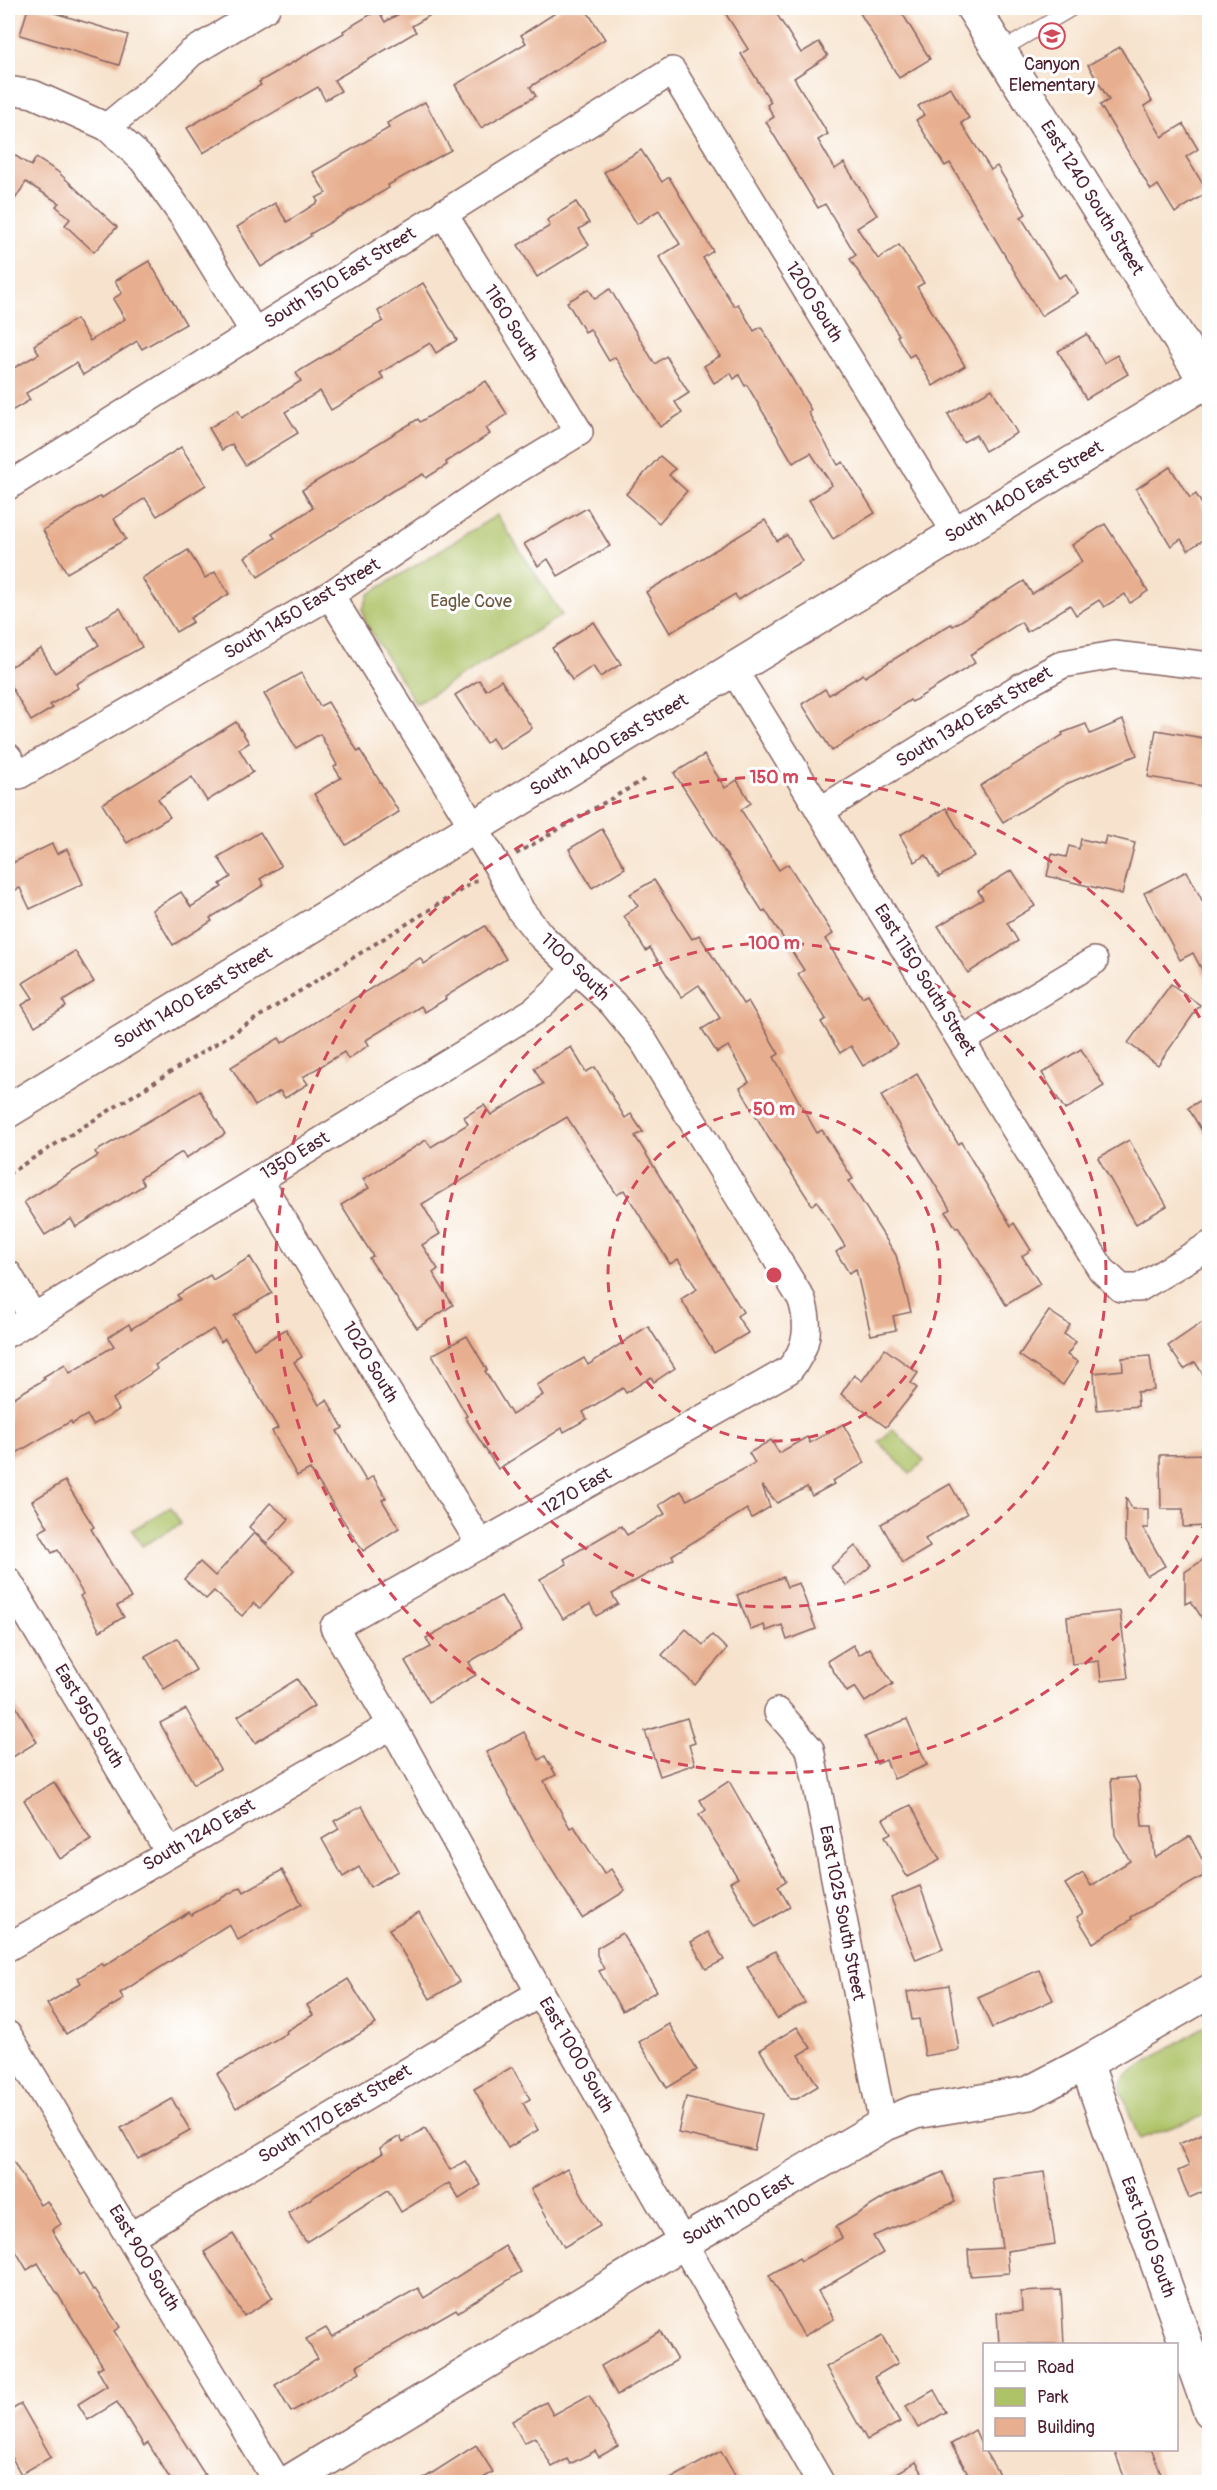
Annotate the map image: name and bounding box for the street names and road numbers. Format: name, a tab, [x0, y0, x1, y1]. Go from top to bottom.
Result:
street label: East 1240 South Street	[1035, 116, 1149, 280]
street label: South 1510 East Street	[260, 222, 421, 334]
street label: 1200 South	[780, 258, 848, 346]
street label: 1160 South	[479, 281, 543, 365]
street label: South 1400 East Street	[941, 435, 1108, 548]
street label: South 1450 East Street	[220, 553, 385, 665]
street label: South 1340 East Street	[892, 661, 1057, 773]
street label: South 1400 East Street	[526, 688, 693, 801]
street label: East 1150 South Street	[869, 900, 981, 1061]
street label: 1100 South	[536, 928, 614, 1006]
street label: South 1400 East Street	[110, 941, 277, 1054]
street label: 1350 East	[256, 1126, 334, 1185]
street label: 1020 South	[337, 1317, 403, 1407]
street label: 1270 East	[538, 1462, 616, 1520]
street label: East 950 South	[49, 1660, 129, 1772]
street label: South 1240 East	[139, 1793, 260, 1876]
street label: East 1025 South Street	[814, 1824, 870, 2003]
street label: East 1000 South	[534, 1993, 618, 2117]
street label: South 1170 East Street	[254, 2059, 416, 2169]
street label: South 1100 East	[678, 2169, 798, 2251]
street label: East 1050 South	[1115, 2173, 1181, 2301]
street label: East 900 South	[103, 2201, 185, 2315]

